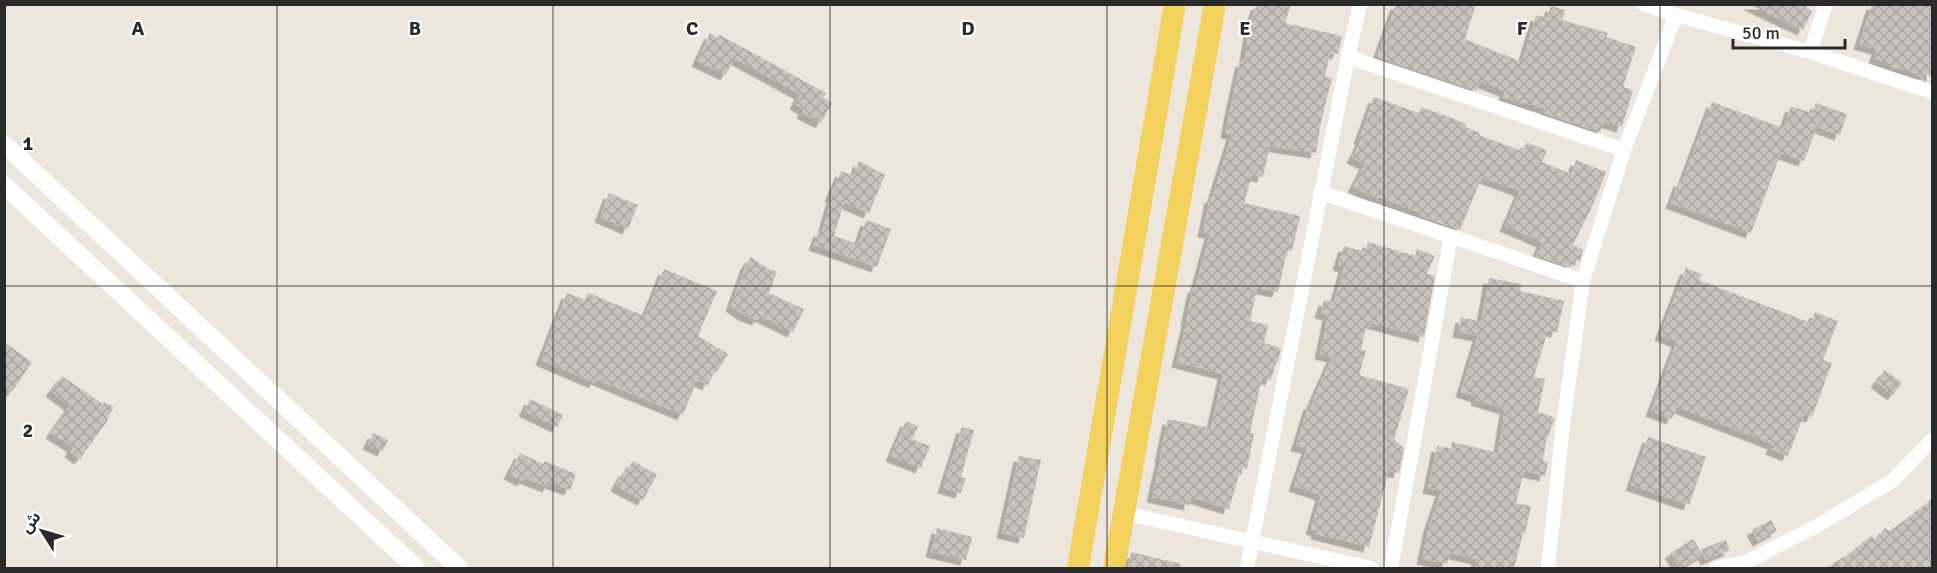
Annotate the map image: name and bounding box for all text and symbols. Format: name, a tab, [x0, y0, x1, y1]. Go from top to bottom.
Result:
scale bar	[1733, 12, 1846, 50]
text: A	[132, 16, 145, 41]
text: B	[409, 16, 421, 41]
text: C	[686, 16, 698, 41]
text: D	[961, 16, 975, 41]
text: E	[1239, 16, 1251, 41]
text: F	[1517, 16, 1528, 41]
text: 50 m	[1742, 22, 1780, 44]
text: 1	[23, 131, 34, 156]
text: 2	[23, 418, 33, 443]
north arrow	[12, 501, 72, 561]
text: ش	[16, 508, 45, 537]

